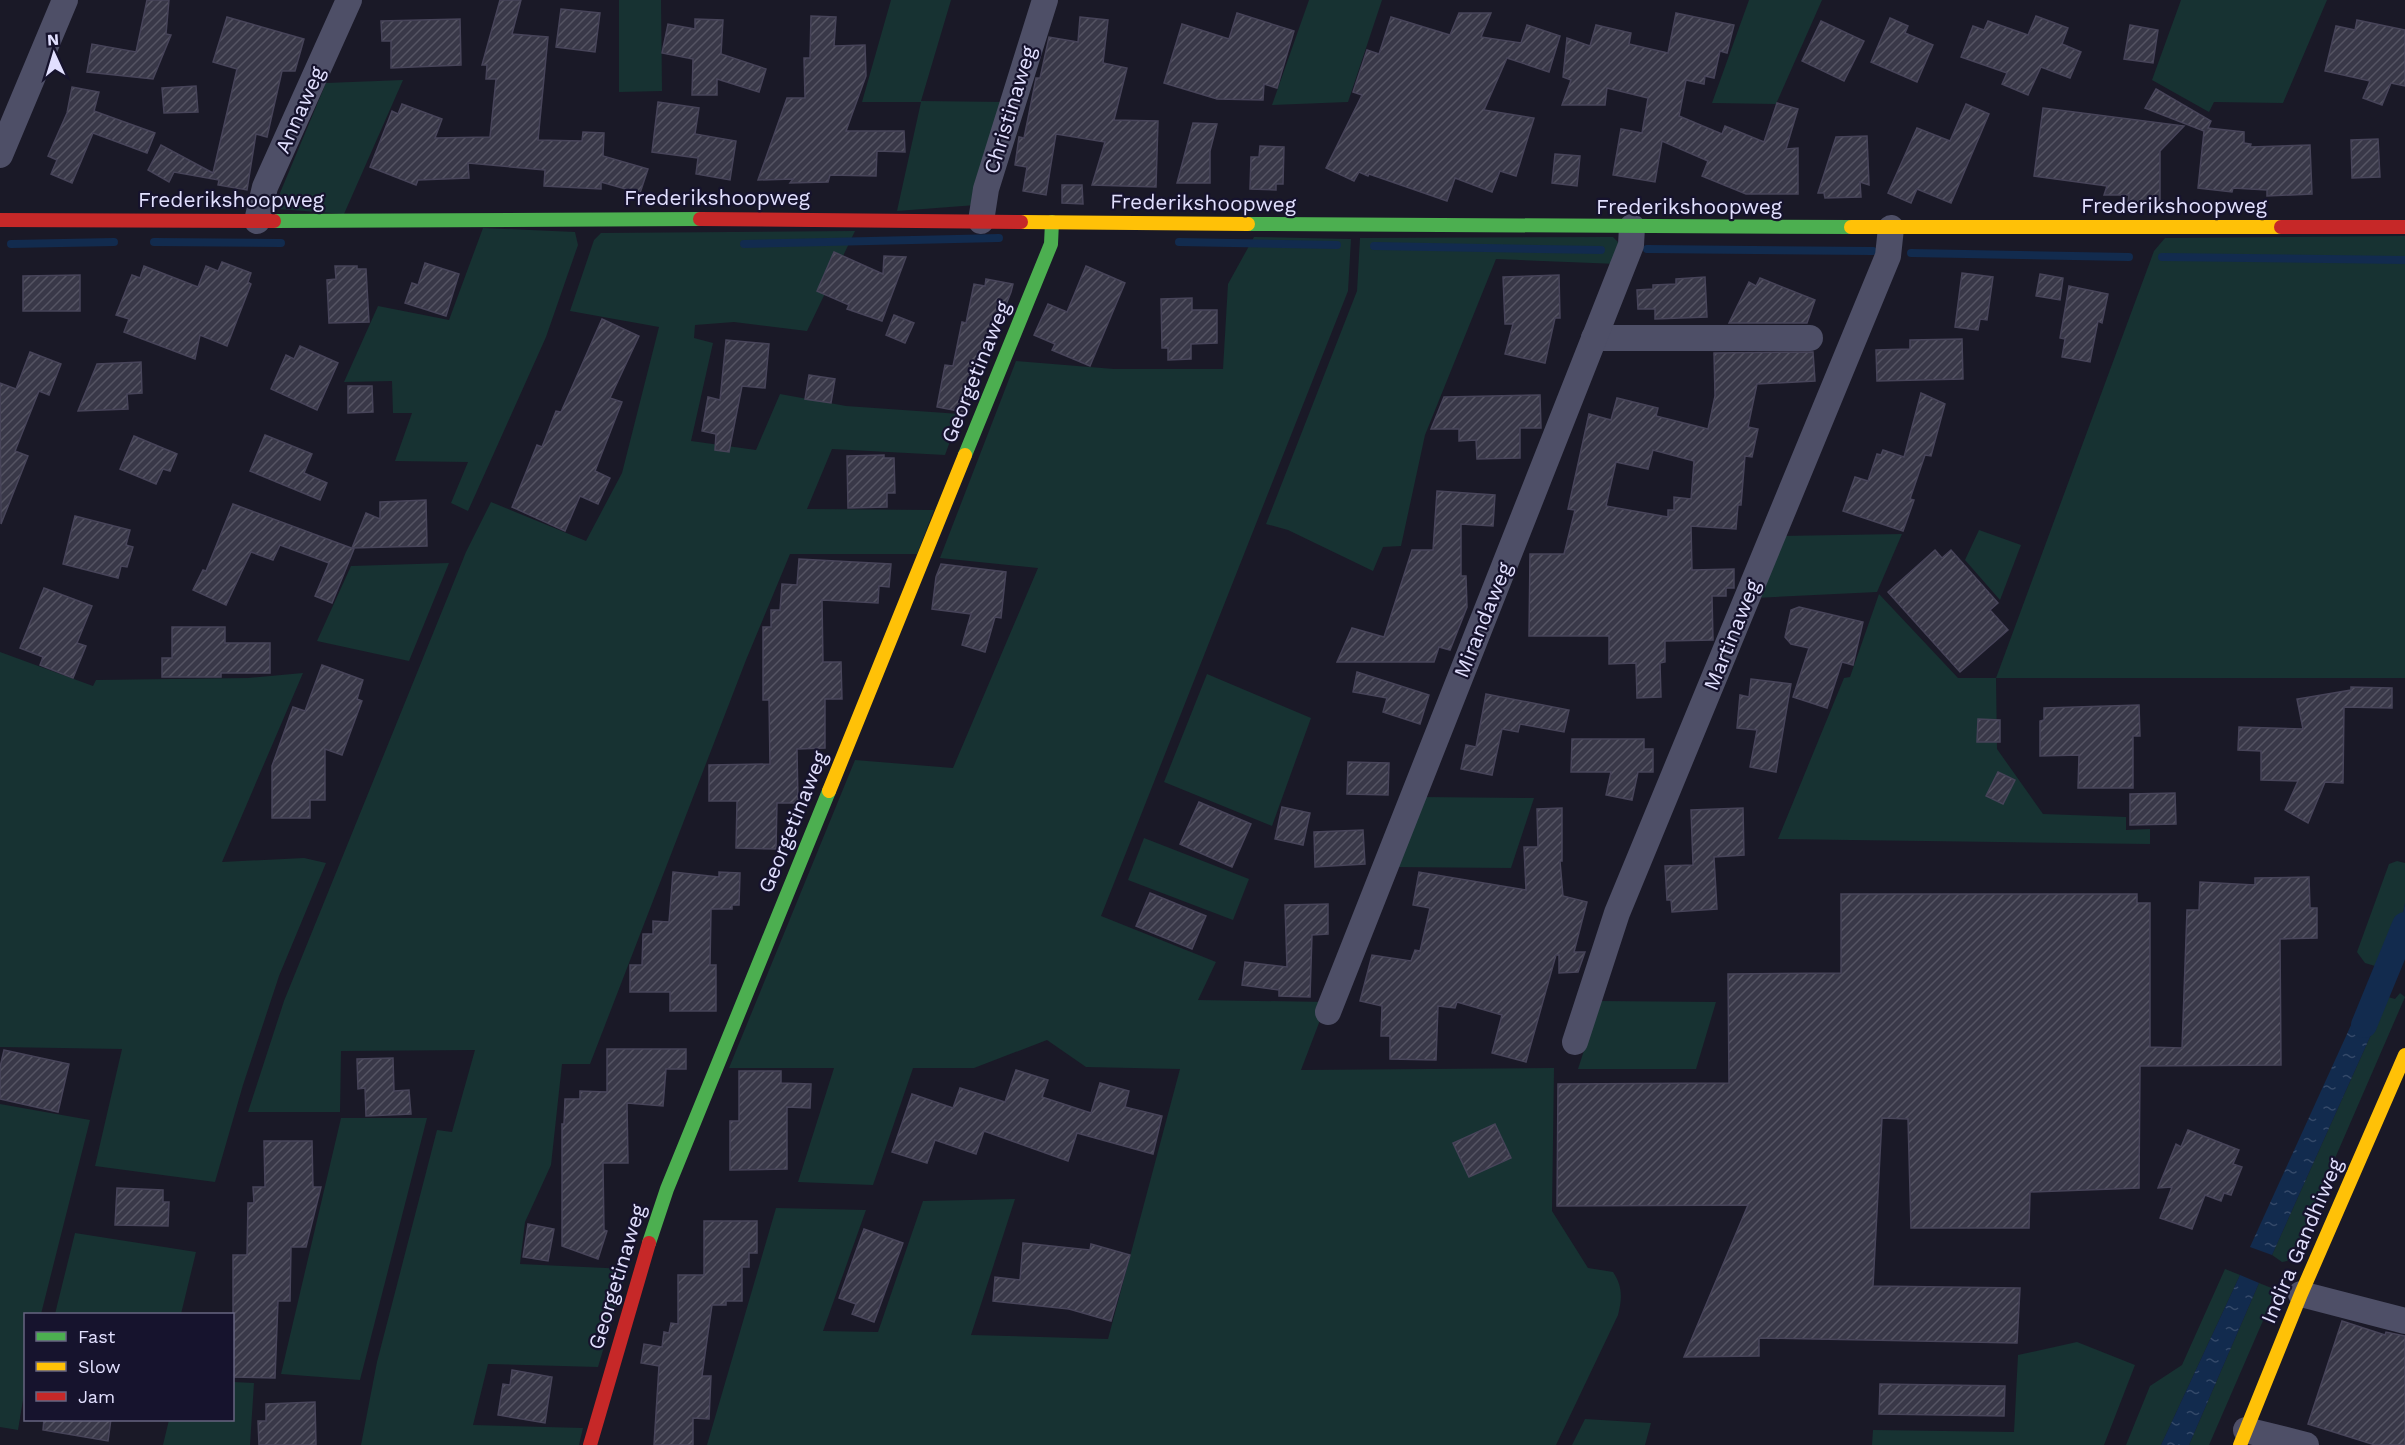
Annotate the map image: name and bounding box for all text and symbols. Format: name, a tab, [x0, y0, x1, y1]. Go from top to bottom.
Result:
north arrow	[24, 24, 84, 84]
text: N	[46, 30, 60, 49]
street label: Christinaweg	[978, 42, 1041, 177]
street label: Annaweg	[269, 62, 330, 157]
street label: Frederikshoopweg	[624, 185, 811, 210]
street label: Frederikshoopweg	[138, 187, 325, 212]
street label: Frederikshoopweg	[1110, 188, 1297, 217]
street label: Frederikshoopweg	[2081, 193, 2268, 218]
street label: Frederikshoopweg	[1596, 194, 1783, 219]
street label: Georgetinaweg	[936, 297, 1016, 446]
street label: Mirandaweg	[1448, 558, 1517, 681]
street label: Martinaweg	[1698, 575, 1765, 694]
street label: Georgetinaweg	[753, 747, 833, 896]
street label: Indira Gandhiweg	[2255, 1154, 2348, 1327]
street label: Georgetinaweg	[583, 1200, 651, 1352]
legend	[24, 1313, 234, 1421]
text: Fast	[78, 1326, 116, 1347]
text: Slow	[78, 1356, 121, 1377]
text: Jam	[78, 1386, 115, 1407]

